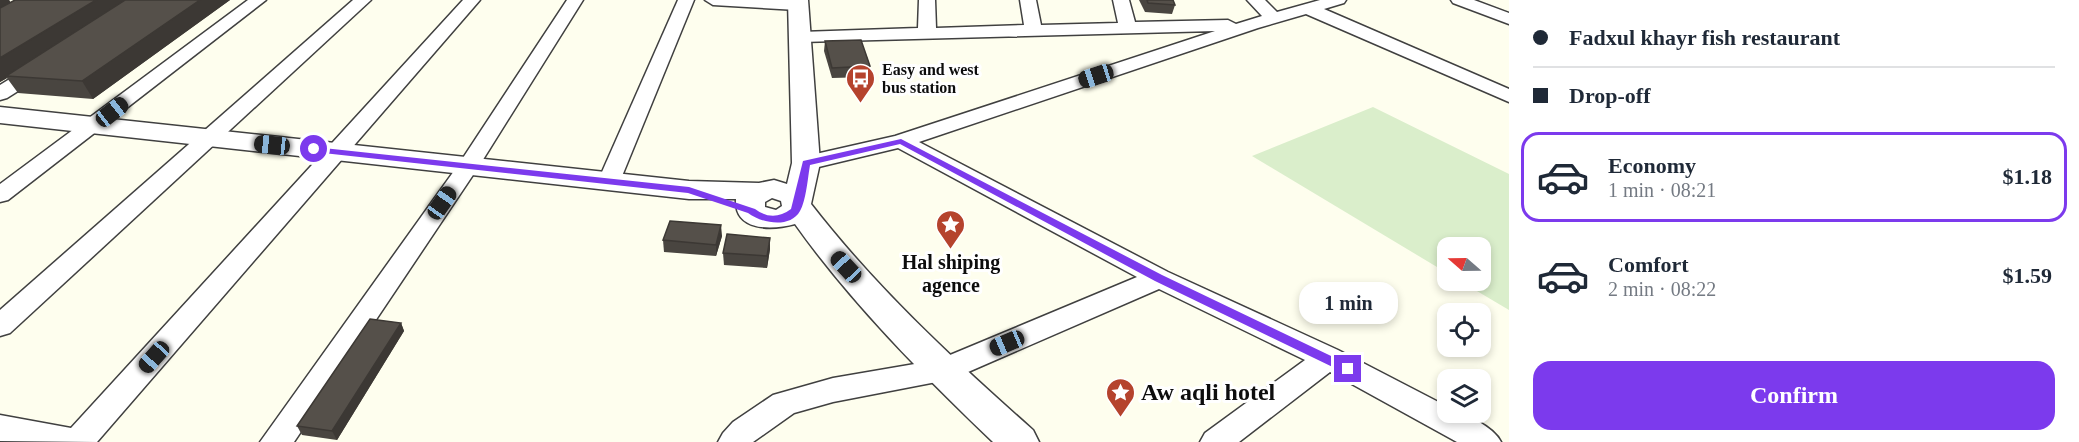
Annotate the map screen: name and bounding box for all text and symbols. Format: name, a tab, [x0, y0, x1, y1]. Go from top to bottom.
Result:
text: Fadxul khayr fish restaurant	[1569, 25, 1840, 50]
place label: Easy and west bus station	[882, 61, 980, 96]
bus stop icon: Easy and west bus station	[845, 62, 877, 104]
car	[1076, 62, 1116, 90]
text: Drop-off	[1569, 83, 1650, 108]
car	[92, 94, 132, 130]
car	[253, 134, 291, 156]
route start	[300, 135, 327, 162]
icon: car	[1536, 150, 1590, 204]
text: Economy	[1608, 153, 1696, 178]
text: $1.18	[2003, 164, 2052, 189]
text: 1 min · 08:21	[1608, 179, 1716, 201]
car	[424, 183, 460, 223]
place icon: Hal shiping agence	[935, 208, 967, 250]
north arrow	[1437, 237, 1491, 291]
map controls	[1437, 237, 1491, 423]
car	[827, 248, 865, 286]
icon: car	[1536, 249, 1590, 303]
place label: Hal shiping agence	[902, 251, 1000, 297]
text: Comfort	[1608, 252, 1689, 277]
text: $1.59	[2003, 263, 2052, 288]
text: 2 min · 08:22	[1608, 278, 1716, 300]
callout: 1 min	[1298, 282, 1398, 324]
text: 1 min	[1324, 292, 1373, 314]
button: locate	[1437, 303, 1491, 357]
car	[987, 328, 1027, 358]
car	[135, 338, 173, 376]
route end	[1334, 355, 1361, 382]
button: Confirm	[1533, 361, 2055, 430]
button: layers	[1437, 369, 1491, 423]
place icon: Aw aqli hotel	[1104, 376, 1136, 418]
place label: Aw aqli hotel	[1141, 379, 1276, 405]

